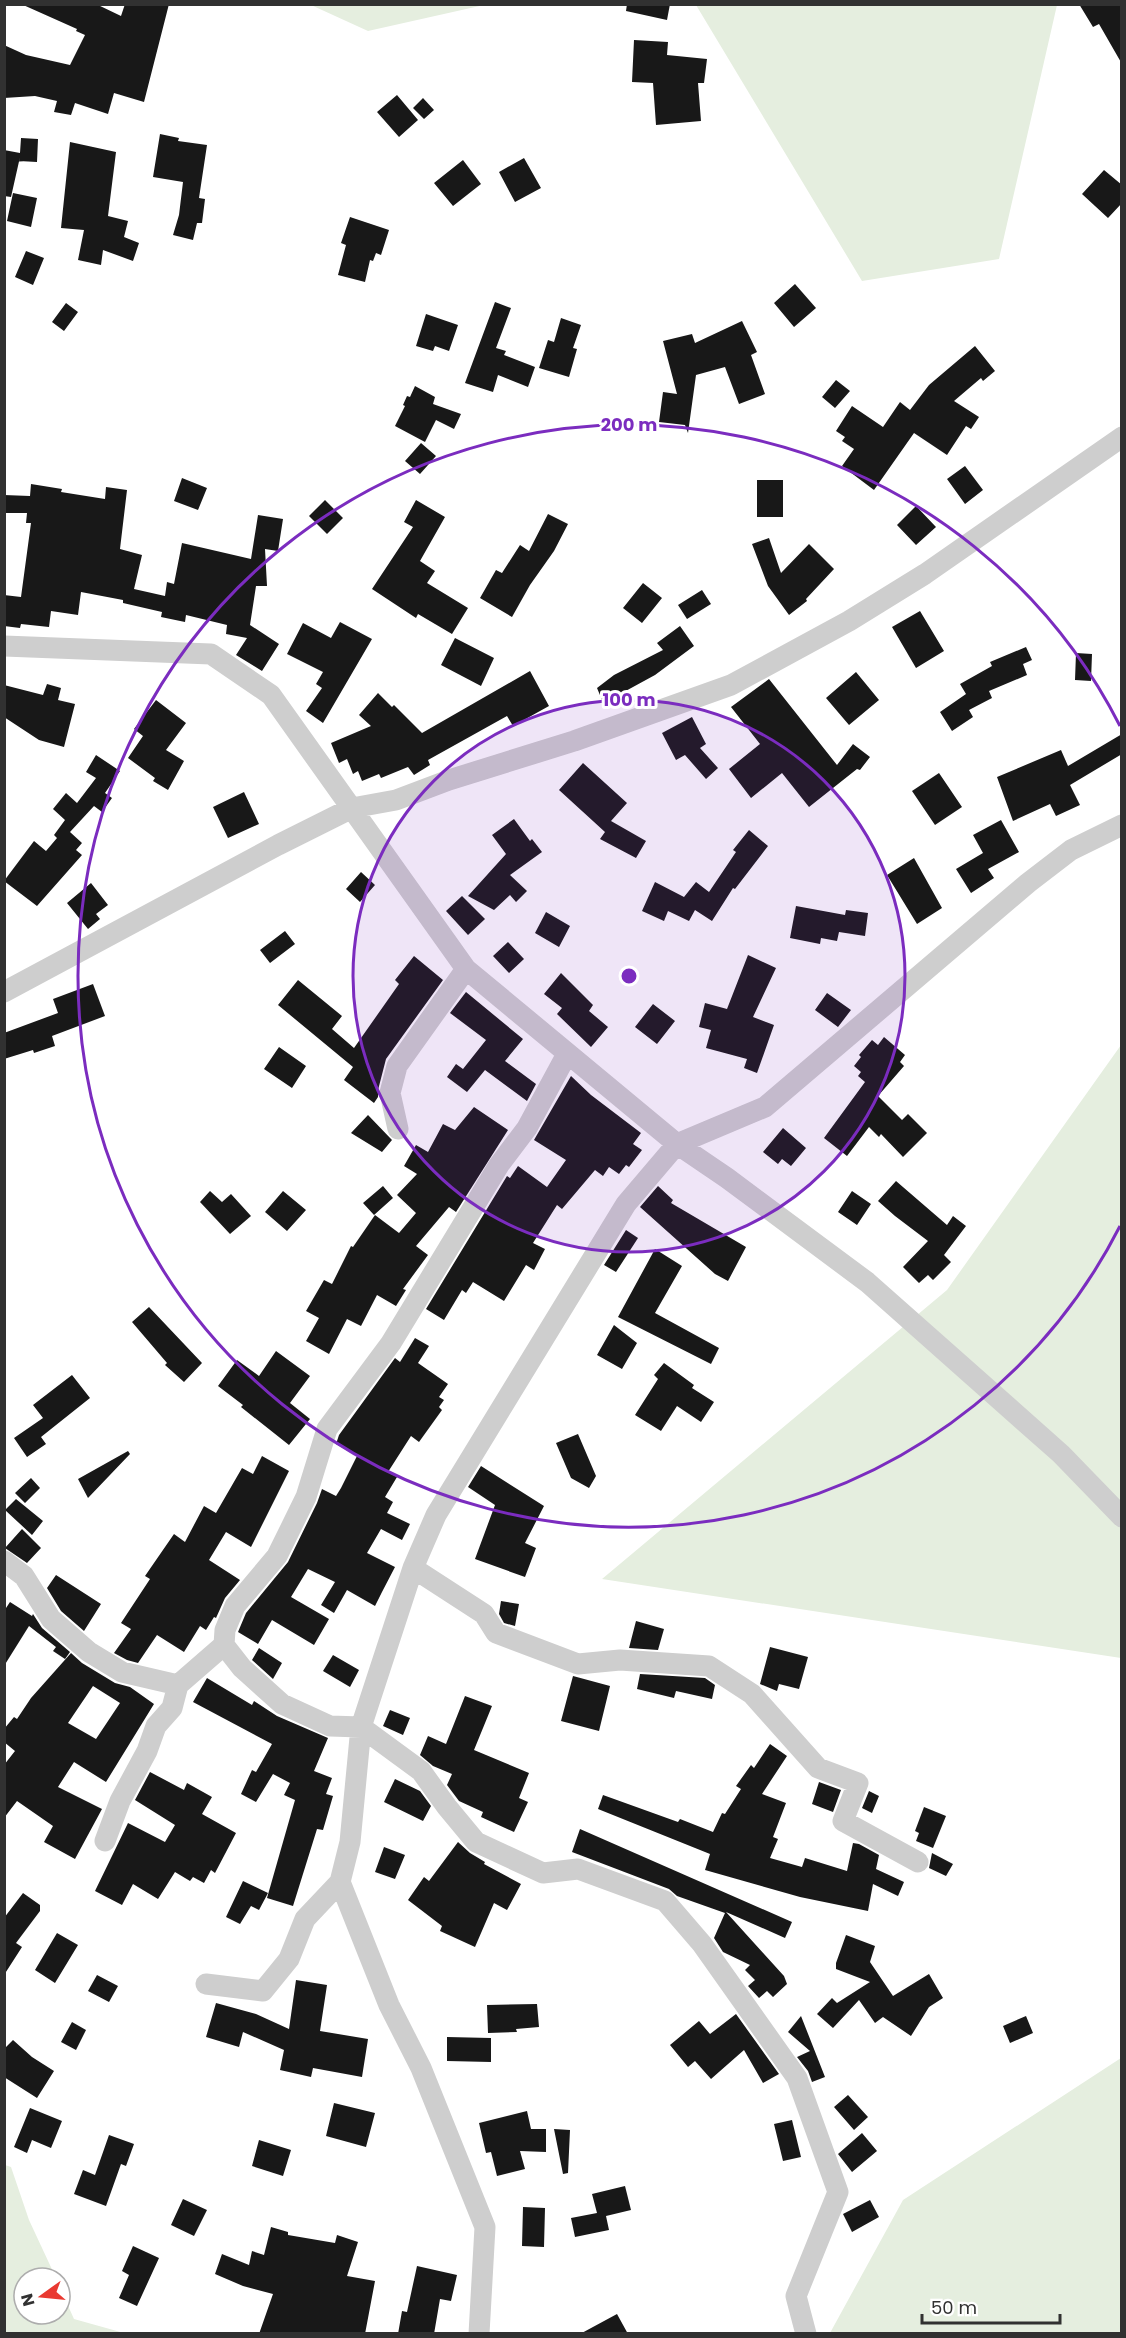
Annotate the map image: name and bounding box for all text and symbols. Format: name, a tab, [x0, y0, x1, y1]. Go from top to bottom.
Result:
text: 200 m	[601, 412, 657, 437]
text: 100 m	[602, 687, 656, 712]
centre of rings	[619, 966, 639, 986]
north arrow	[12, 2266, 72, 2326]
scale bar	[922, 2287, 1060, 2325]
text: N	[15, 2291, 41, 2309]
text: 50 m	[931, 2295, 977, 2320]

